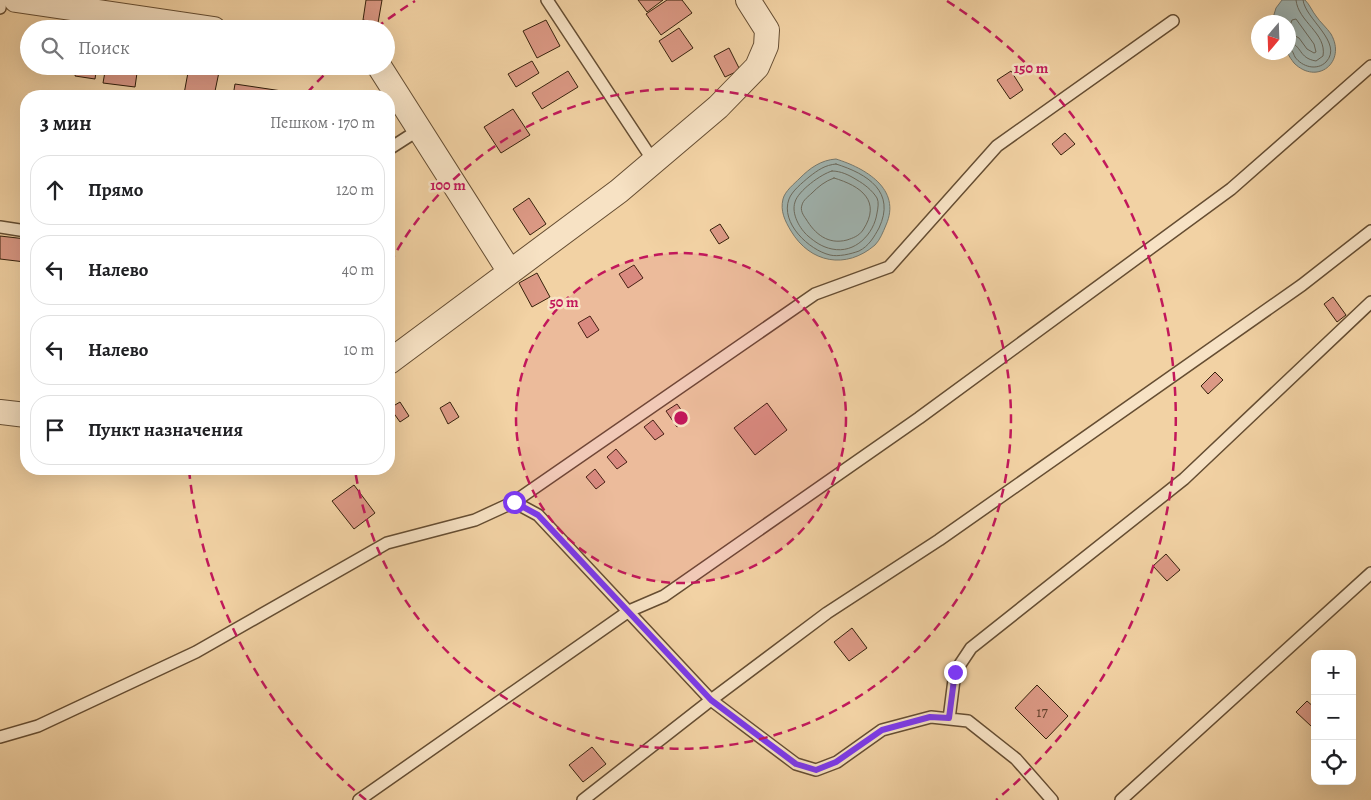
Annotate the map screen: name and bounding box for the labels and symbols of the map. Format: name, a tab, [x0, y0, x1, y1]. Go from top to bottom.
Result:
north arrow	[1251, 15, 1296, 60]
text: 150 m	[1014, 58, 1049, 78]
text: 100 m	[430, 175, 466, 195]
text: 50 m	[549, 292, 579, 312]
centre of rings	[672, 409, 690, 427]
route start	[503, 491, 526, 514]
route end	[944, 661, 967, 684]
house number: 17	[1036, 702, 1048, 722]

